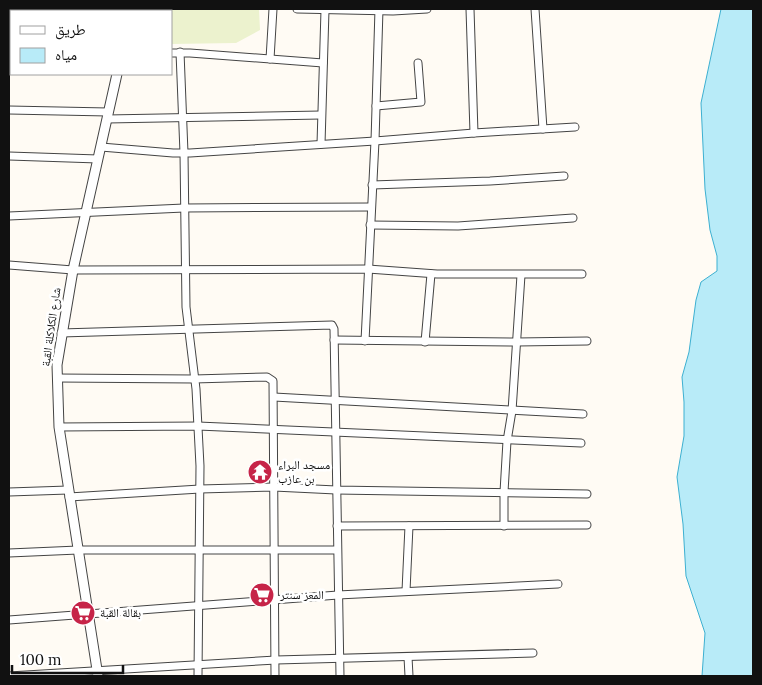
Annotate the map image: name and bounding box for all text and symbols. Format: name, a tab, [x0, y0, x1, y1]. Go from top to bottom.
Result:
legend	[10, 10, 172, 75]
text: طريق	[55, 20, 86, 40]
text: مياه	[55, 45, 77, 64]
street label: شارع الكلاكلة القبة	[38, 286, 64, 368]
place label: مسجد البراء بن عازب	[278, 457, 330, 486]
temple icon: مسجد البراء بن عازب	[247, 459, 273, 485]
supermarket icon: المعز سنتر	[249, 582, 275, 608]
place label: المعز سنتر	[279, 587, 324, 602]
supermarket icon: بقالة القبة	[70, 600, 96, 626]
place label: بقالة القبة	[100, 605, 141, 620]
scale bar	[12, 642, 124, 674]
text: 100 m	[20, 650, 61, 669]

